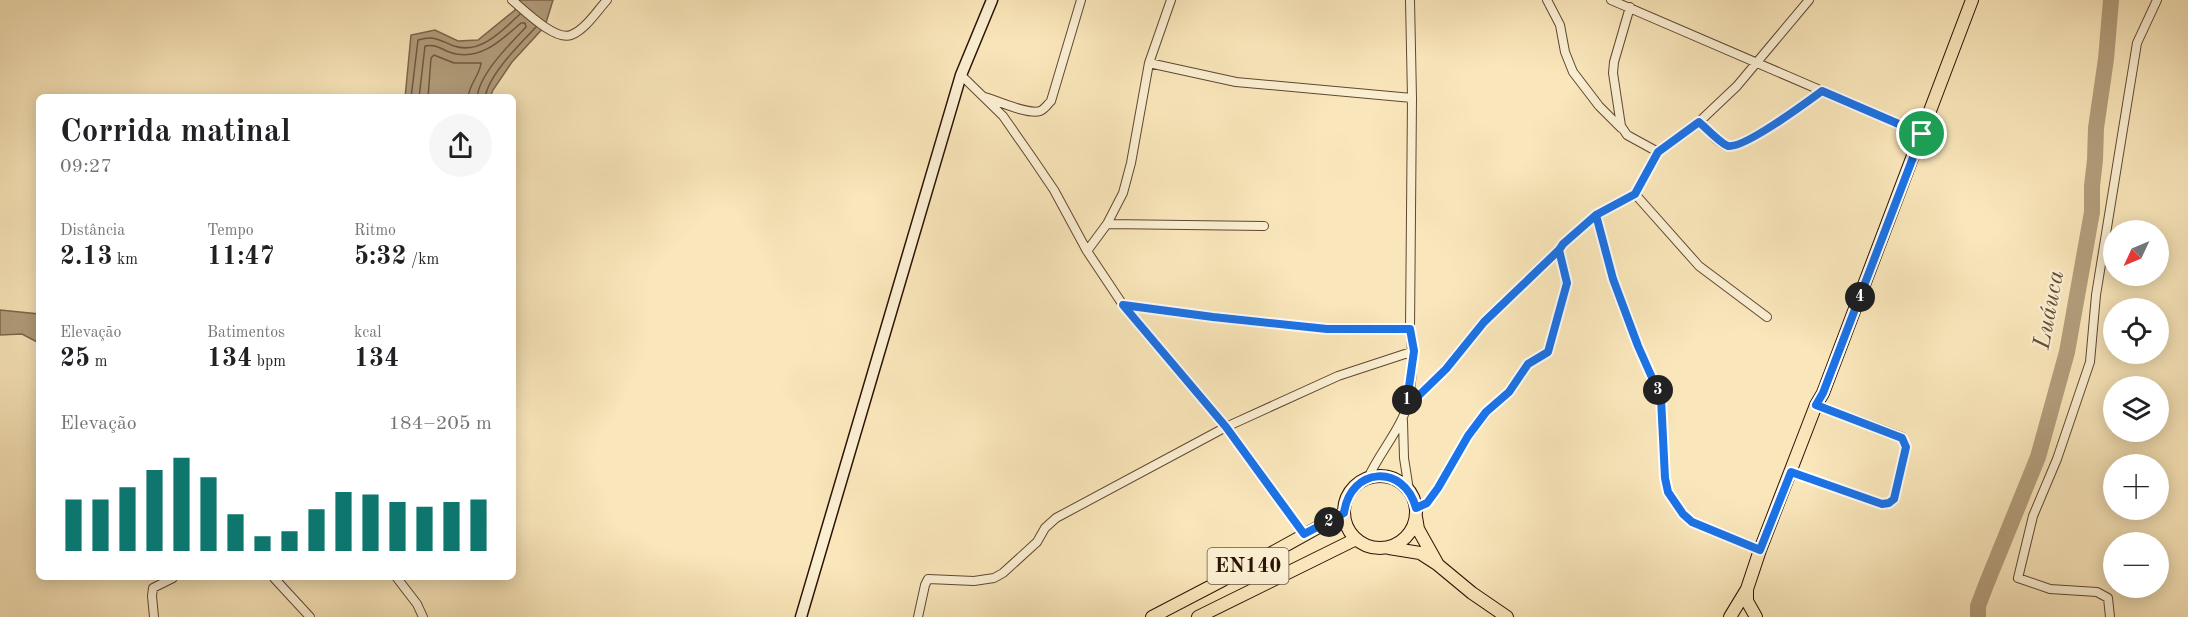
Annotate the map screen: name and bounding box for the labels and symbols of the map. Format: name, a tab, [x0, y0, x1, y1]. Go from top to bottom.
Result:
pin	[1896, 108, 1947, 159]
north arrow	[2103, 220, 2169, 286]
water label: Luáuca	[2030, 268, 2069, 352]
pin: 4	[1845, 282, 1875, 312]
pin: 3	[1643, 375, 1673, 405]
pin: 1	[1392, 385, 1422, 415]
pin: 2	[1314, 507, 1344, 537]
road number: EN140	[1208, 548, 1288, 584]

